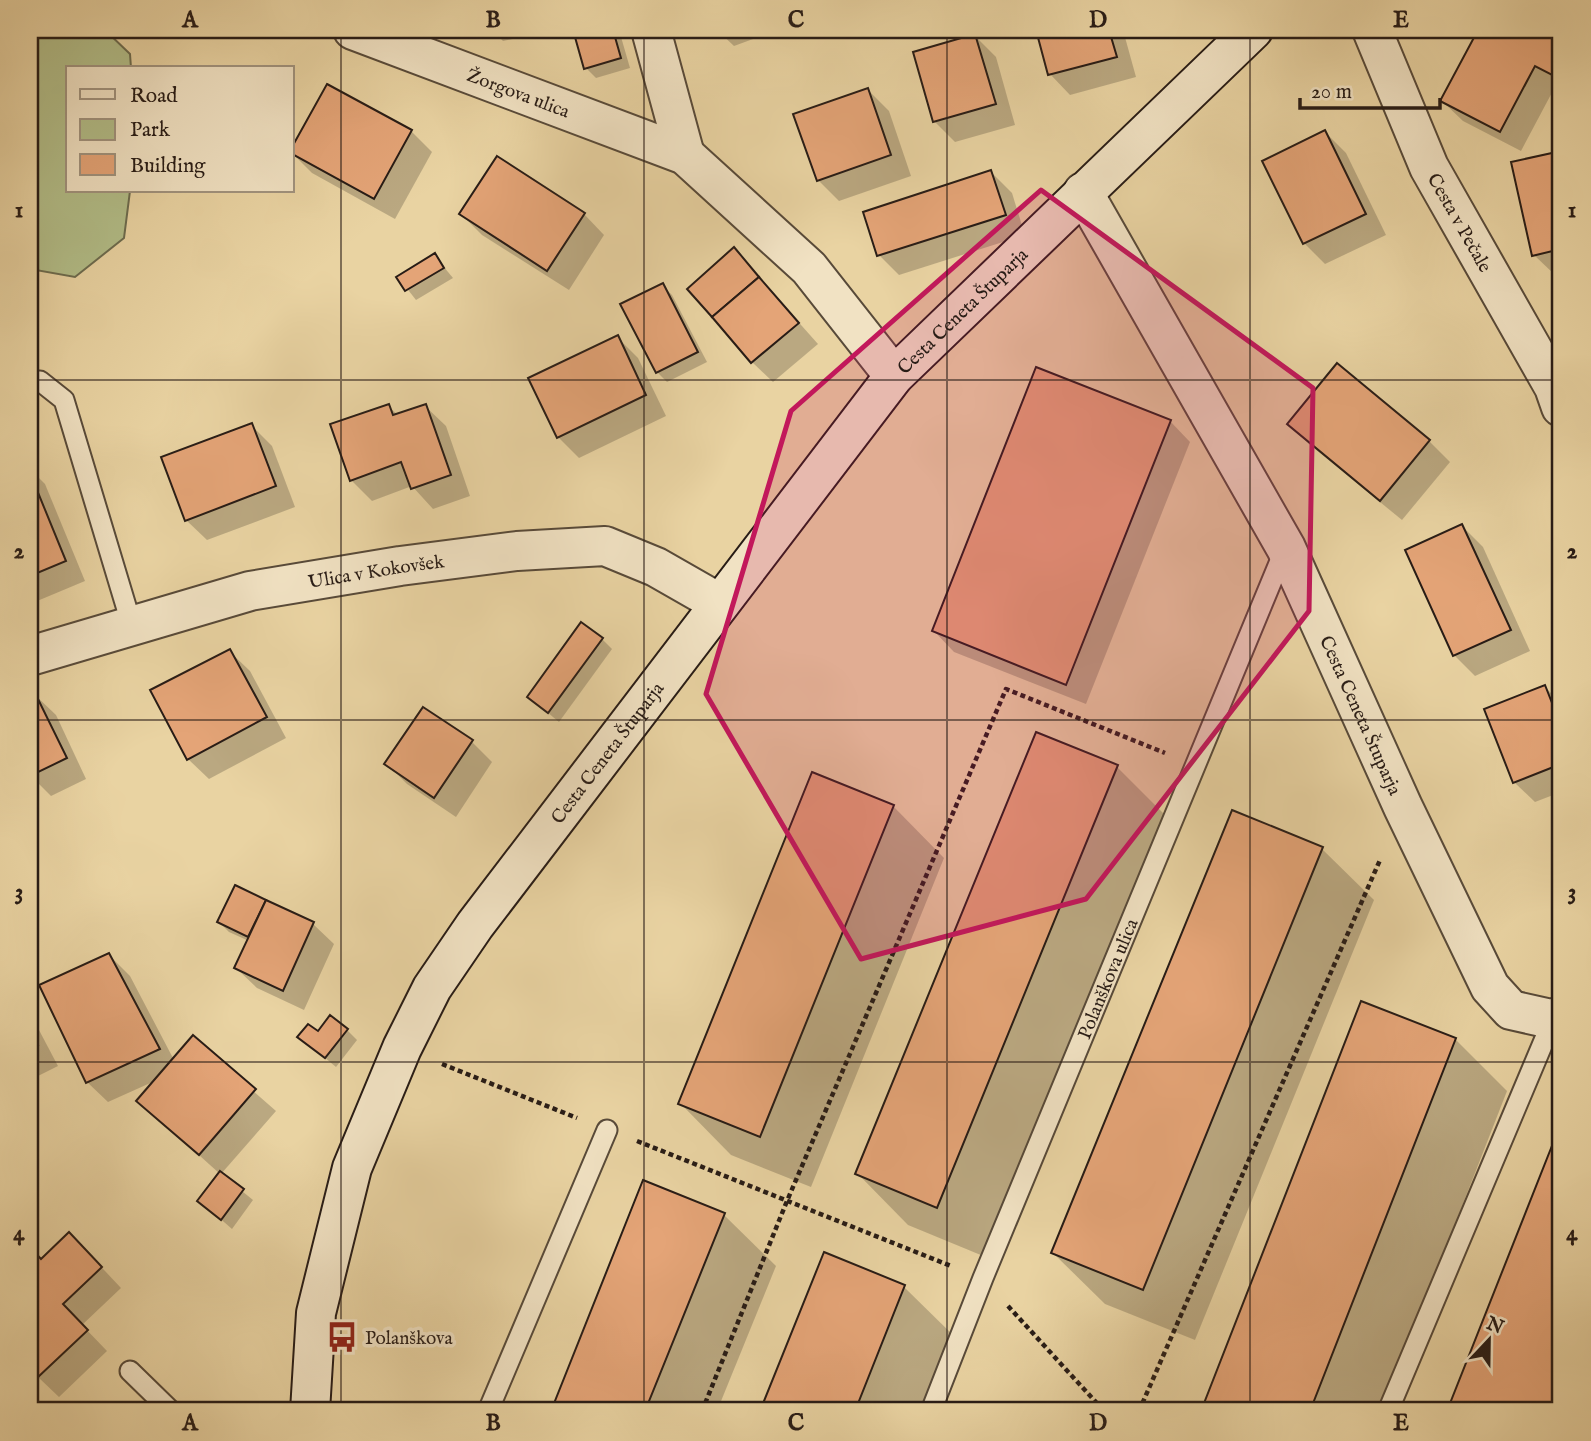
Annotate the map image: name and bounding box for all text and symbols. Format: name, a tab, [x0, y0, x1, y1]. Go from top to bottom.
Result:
text: A	[181, 6, 199, 35]
text: B	[485, 6, 501, 35]
text: C	[788, 6, 805, 35]
text: D	[1089, 6, 1107, 35]
text: E	[1393, 6, 1409, 35]
street label: Žorgova ulica	[463, 64, 573, 125]
legend	[66, 66, 294, 192]
scale bar	[1300, 66, 1440, 110]
text: 20 m	[1311, 79, 1352, 106]
text: Road	[130, 83, 178, 110]
text: Park	[130, 117, 171, 144]
text: Building	[130, 153, 206, 180]
street label: Cesta v Pečale	[1421, 169, 1496, 277]
text: 1	[15, 196, 23, 225]
text: 1	[1568, 196, 1576, 225]
street label: Cesta Ceneta Štuparja	[893, 243, 1034, 380]
text: 2	[14, 537, 25, 566]
text: 2	[1567, 537, 1578, 566]
street label: Ulica v Kokovšek	[306, 550, 447, 595]
street label: Cesta Ceneta Štuparja	[1313, 632, 1406, 800]
street label: Cesta Ceneta Štuparja	[546, 677, 671, 829]
text: 3	[15, 878, 23, 907]
text: 3	[1568, 878, 1576, 907]
street label: Polanškova ulica	[1073, 915, 1145, 1043]
text: 4	[13, 1219, 25, 1248]
text: 4	[1566, 1219, 1578, 1248]
north arrow	[1454, 1304, 1524, 1374]
text: N	[1482, 1312, 1507, 1341]
bus stop icon: Polanškova	[325, 1320, 359, 1354]
place label: Polanškova	[365, 1327, 453, 1351]
text: A	[181, 1409, 199, 1438]
text: B	[485, 1409, 501, 1438]
text: C	[788, 1409, 805, 1438]
text: D	[1089, 1409, 1107, 1438]
text: E	[1393, 1409, 1409, 1438]

